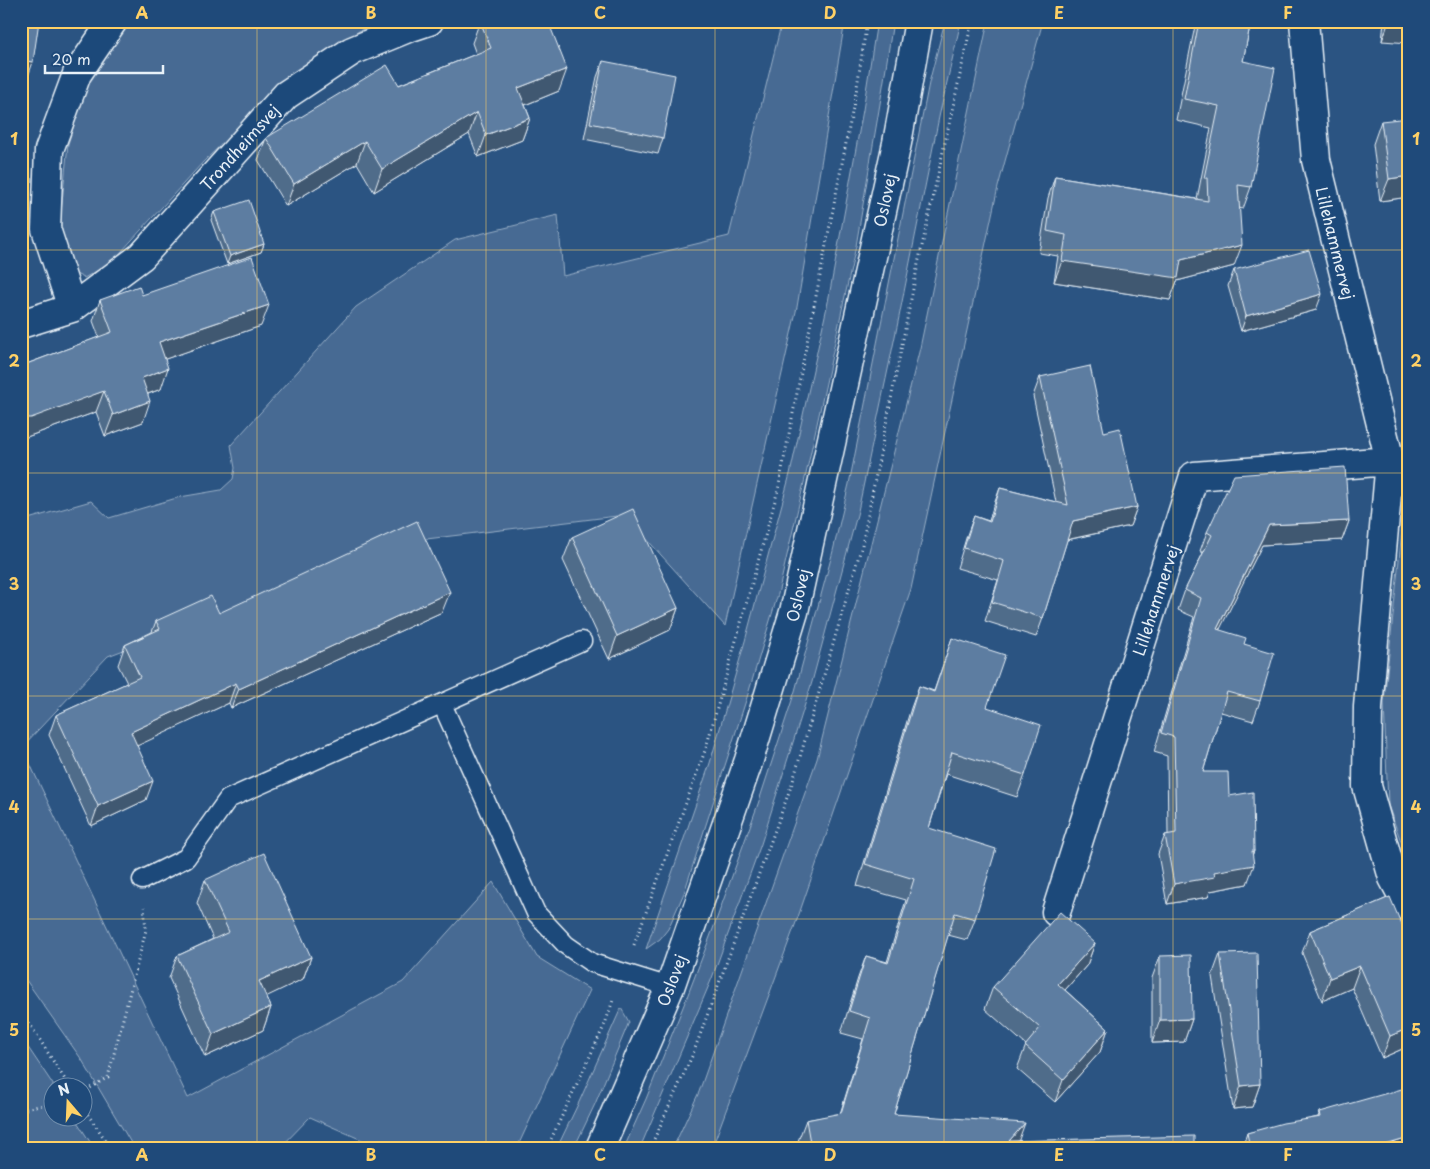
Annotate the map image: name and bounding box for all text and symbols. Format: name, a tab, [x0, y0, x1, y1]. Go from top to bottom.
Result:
text: A	[136, 0, 149, 24]
text: B	[366, 0, 377, 24]
text: C	[594, 0, 606, 24]
text: D	[824, 0, 836, 24]
text: E	[1054, 0, 1064, 24]
text: F	[1283, 0, 1293, 24]
scale bar	[45, 42, 162, 74]
text: 20 m	[52, 47, 91, 70]
street label: Trondheimsvej	[194, 98, 284, 196]
text: 1	[10, 126, 18, 150]
text: 1	[1412, 126, 1420, 150]
street label: Oslovej	[867, 171, 901, 229]
street label: Lillehammervej	[1310, 184, 1362, 302]
text: 2	[8, 348, 20, 372]
text: 2	[1410, 348, 1422, 372]
street label: Lillehammervej	[1126, 541, 1184, 659]
street label: Oslovej	[779, 566, 815, 624]
text: 3	[9, 571, 19, 595]
text: 3	[1411, 571, 1421, 595]
text: 4	[9, 794, 20, 818]
text: 4	[1411, 794, 1422, 818]
street label: Oslovej	[650, 950, 692, 1010]
text: 5	[9, 1017, 19, 1041]
text: 5	[1411, 1017, 1421, 1041]
north arrow	[42, 1076, 92, 1126]
text: N	[55, 1078, 72, 1101]
text: A	[136, 1142, 149, 1166]
text: B	[366, 1142, 377, 1166]
text: C	[594, 1142, 606, 1166]
text: D	[824, 1142, 836, 1166]
text: E	[1054, 1142, 1064, 1166]
text: F	[1283, 1142, 1293, 1166]

